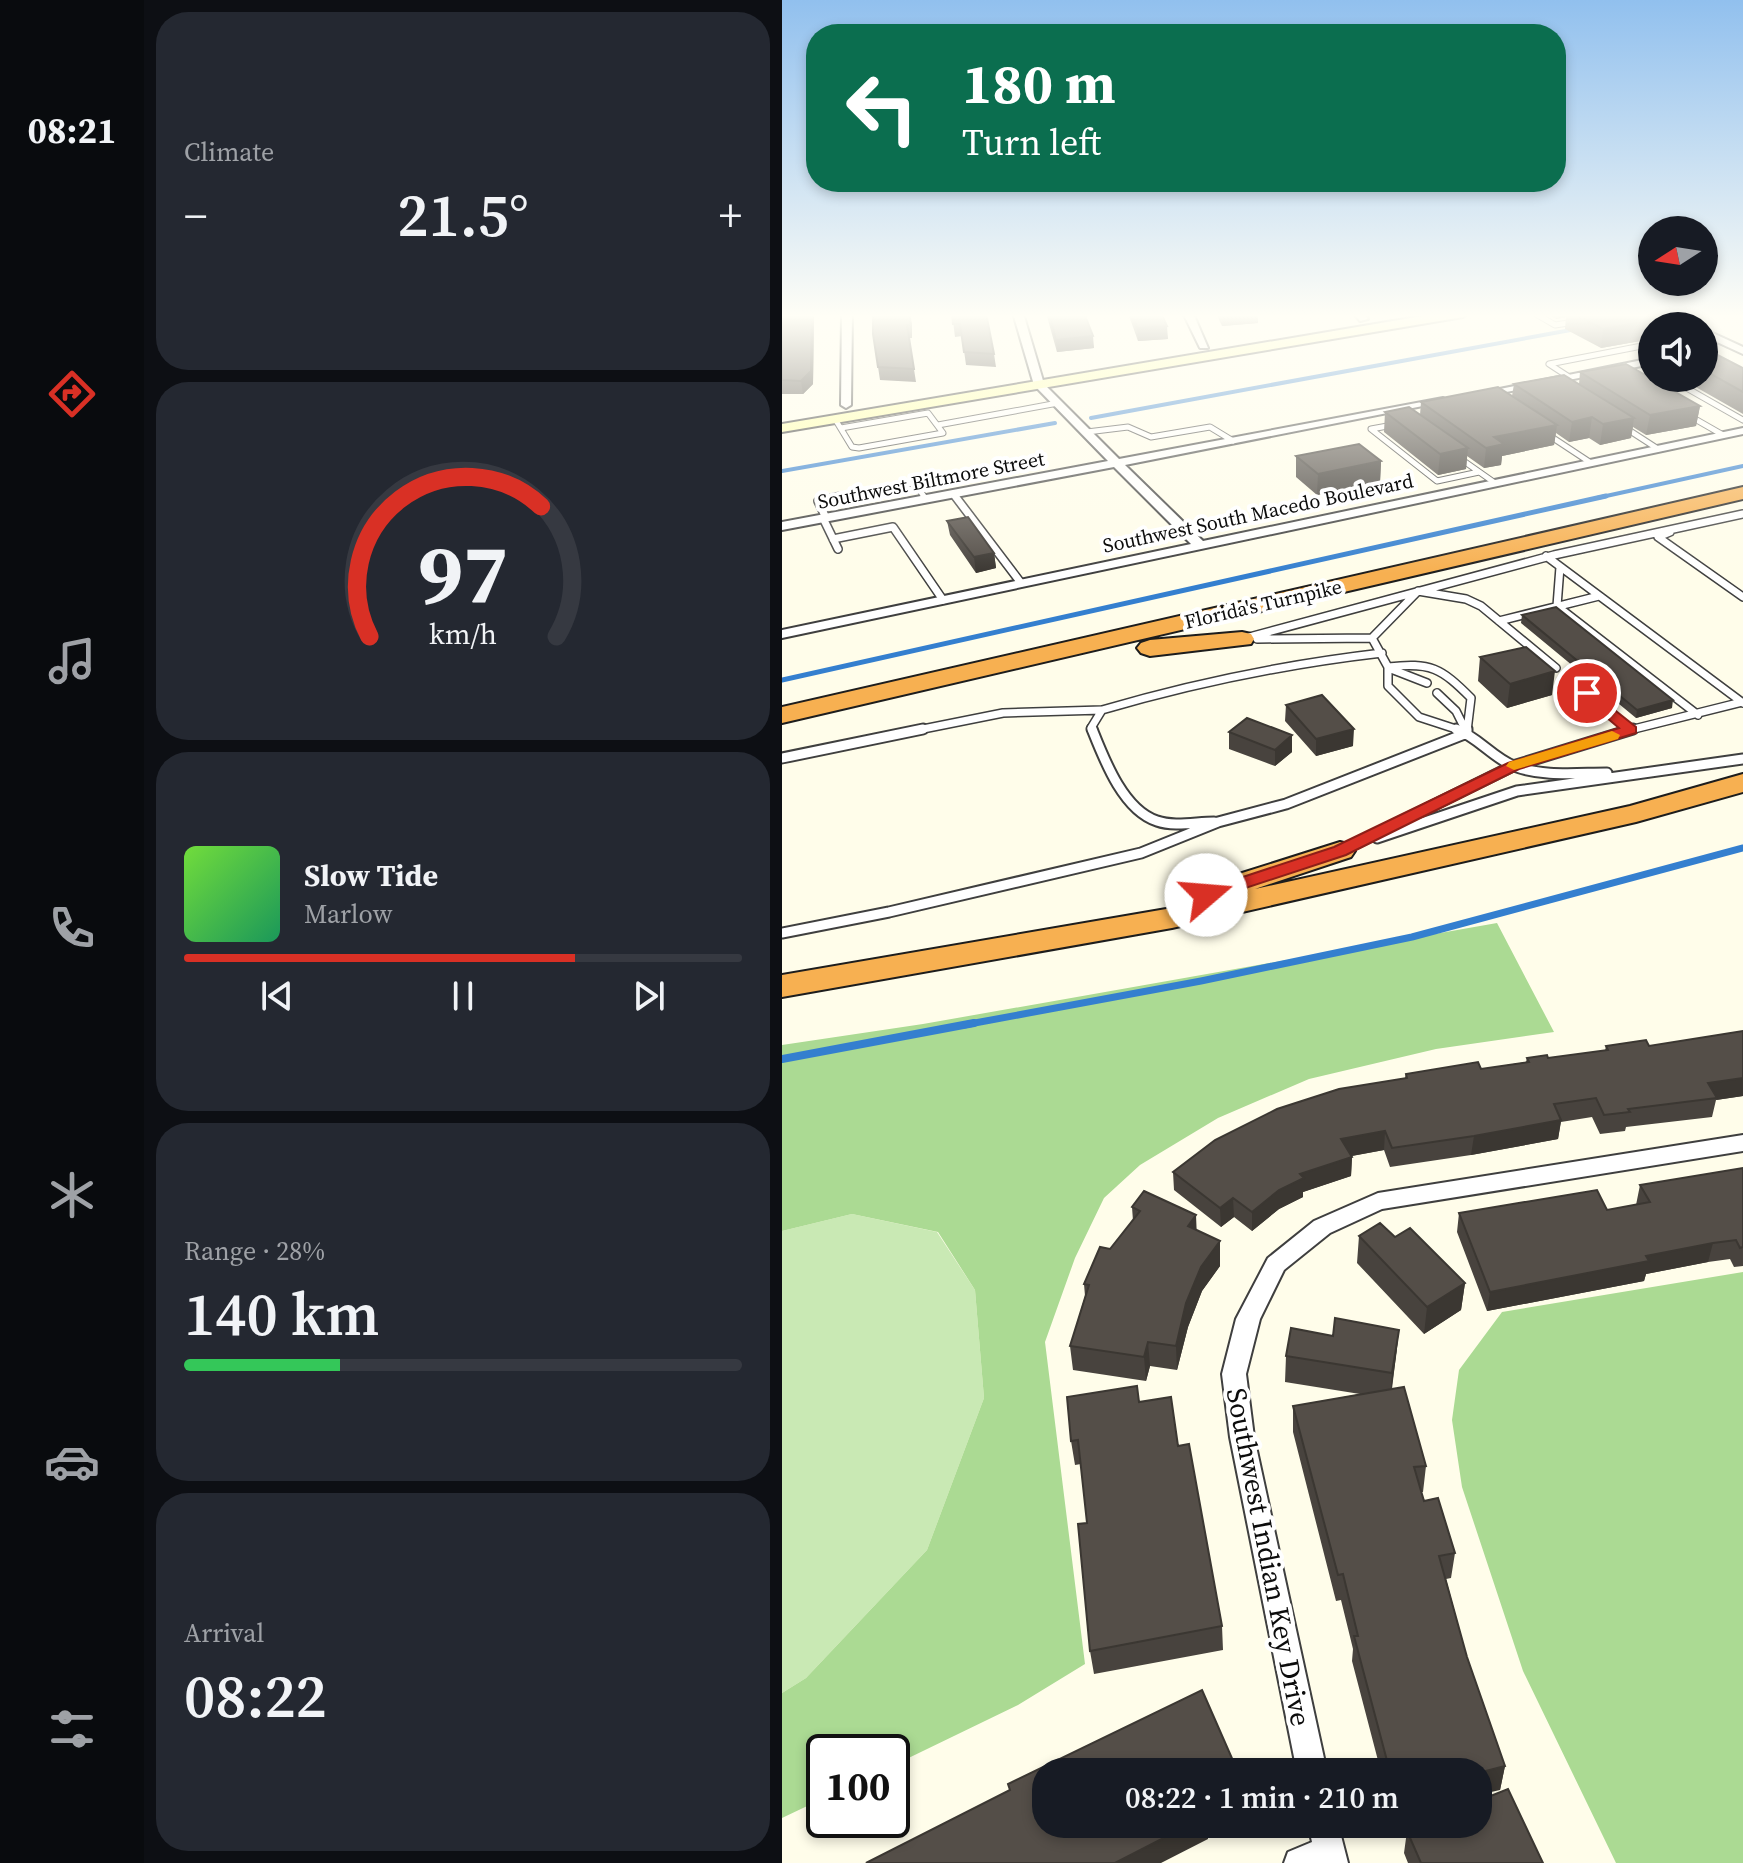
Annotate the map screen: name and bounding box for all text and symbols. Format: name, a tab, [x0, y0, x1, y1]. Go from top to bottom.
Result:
text: 180 m	[962, 45, 1116, 122]
icon: left	[830, 56, 934, 160]
text: 08:21	[28, 106, 116, 155]
text: Turn left	[962, 118, 1101, 167]
text: Climate	[184, 134, 274, 170]
text: 21.5°	[397, 174, 529, 256]
text: −	[184, 185, 207, 246]
text: +	[719, 185, 742, 246]
north arrow	[1638, 216, 1718, 296]
map controls	[1638, 216, 1718, 392]
button: sound	[1638, 312, 1718, 392]
icon: directions	[44, 366, 100, 422]
street label: Southwest Biltmore Street	[815, 444, 1047, 516]
street label: Southwest South Macedo Boulevard	[1100, 466, 1416, 560]
text: 97	[418, 517, 508, 631]
street label: Florida's Turnpike	[1181, 572, 1345, 636]
text: km/h	[429, 614, 497, 654]
icon: music	[44, 633, 100, 689]
pin	[1553, 659, 1621, 727]
icon: arrive	[1565, 671, 1609, 715]
position arrow	[1164, 853, 1248, 937]
text: Slow Tide	[304, 855, 438, 896]
text: Marlow	[304, 896, 393, 932]
icon: phone	[44, 900, 100, 956]
icon: previous	[255, 974, 299, 1018]
icon: pause	[441, 974, 485, 1018]
icon: next	[627, 974, 671, 1018]
icon: climate	[44, 1167, 100, 1223]
text: Range · 28%	[184, 1233, 325, 1269]
text: 140 km	[184, 1273, 380, 1355]
street label: Southwest Indian Key Drive	[1218, 1385, 1320, 1729]
icon: car	[44, 1434, 100, 1490]
text: Arrival	[184, 1615, 264, 1651]
text: 08:22	[184, 1655, 327, 1737]
icon: filters	[44, 1701, 100, 1757]
speed limit sign: 100	[806, 1734, 910, 1838]
text: 08:22 · 1 min · 210 m	[1125, 1777, 1399, 1818]

